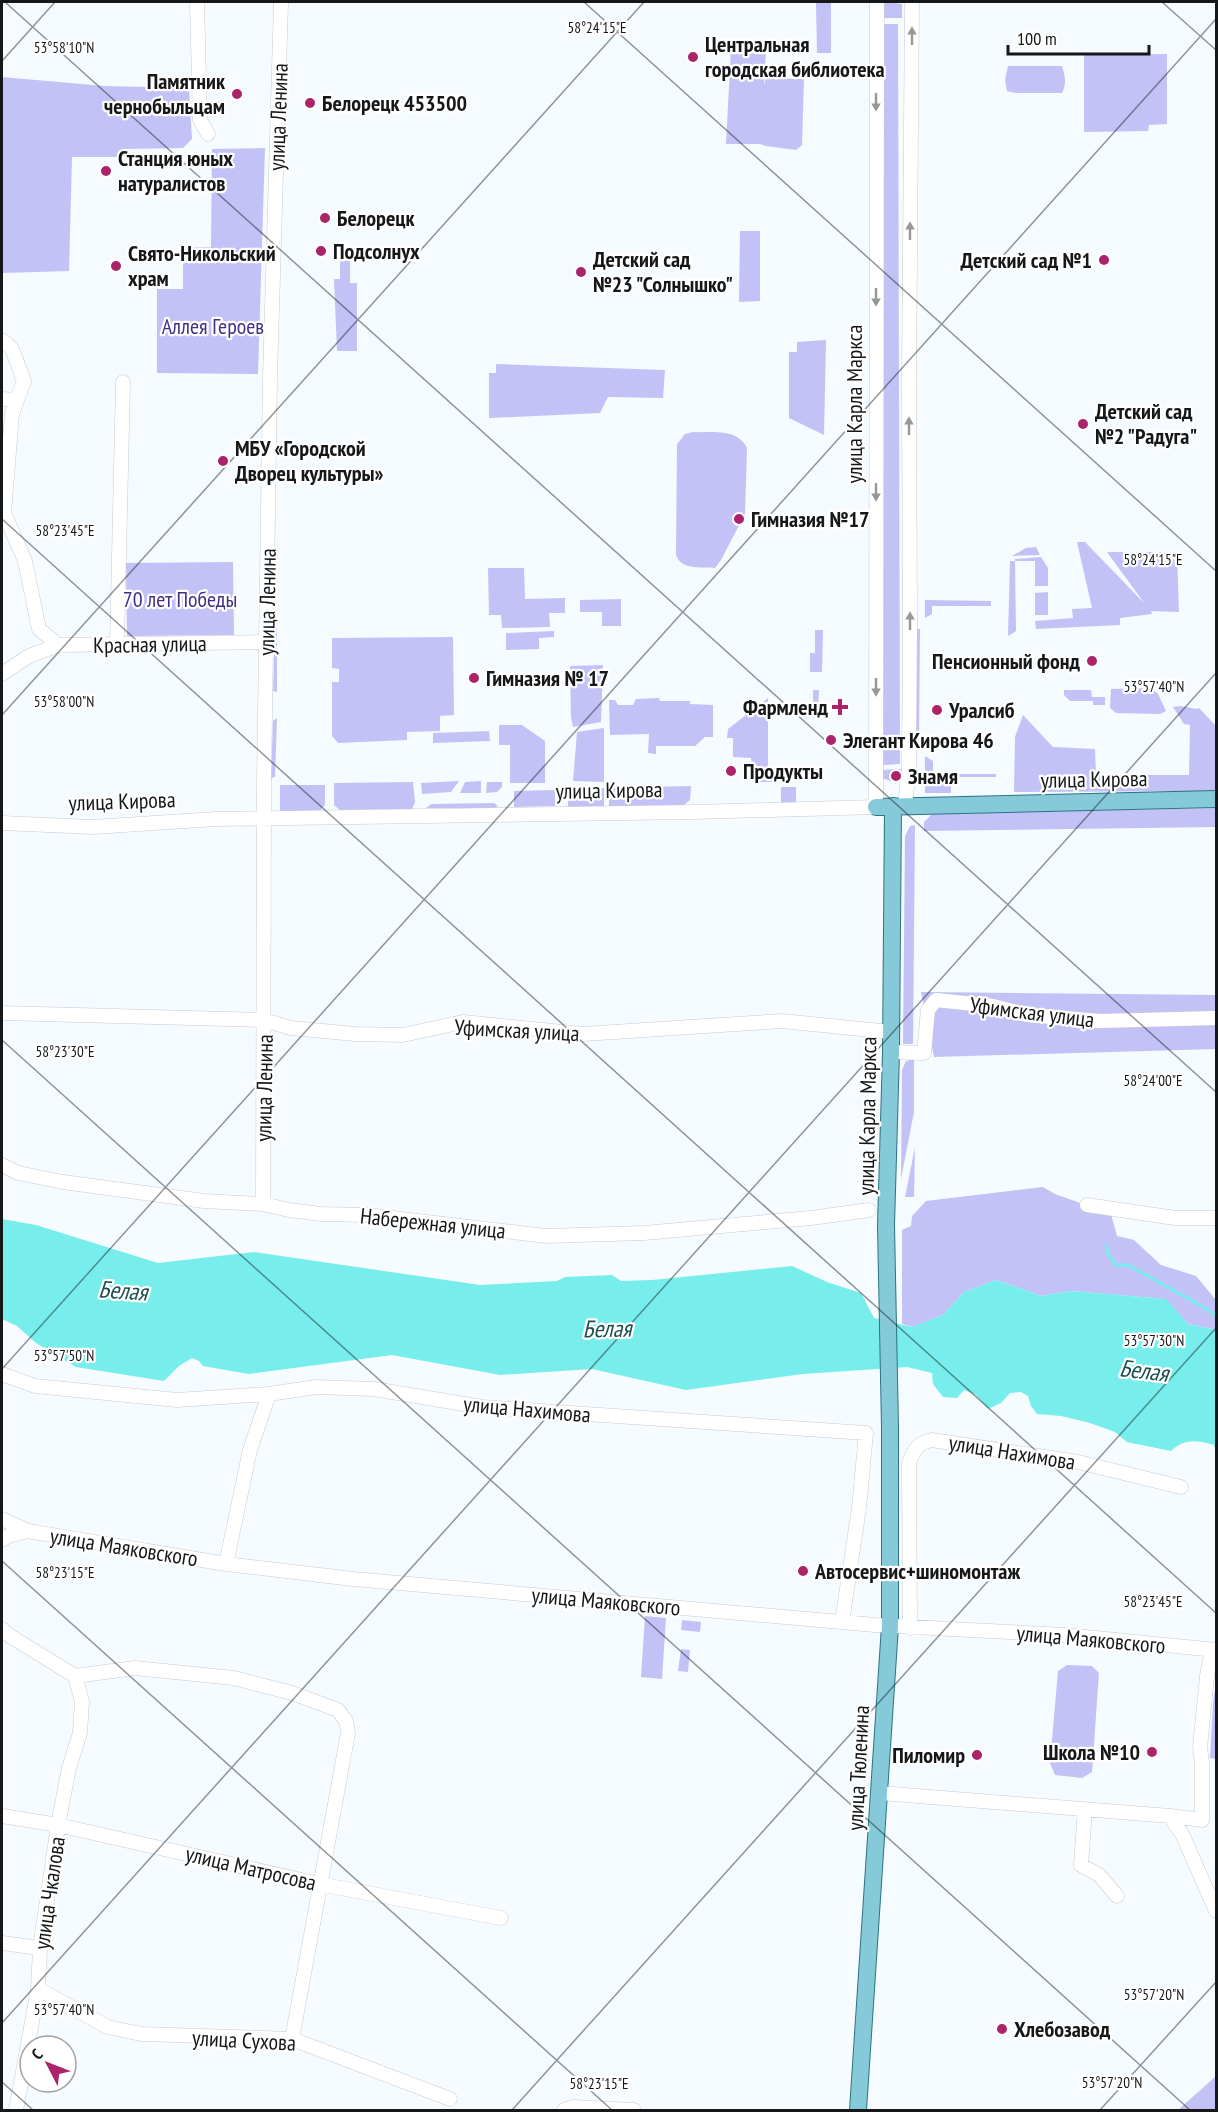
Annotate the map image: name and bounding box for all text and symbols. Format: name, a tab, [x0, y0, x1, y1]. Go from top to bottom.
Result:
text: 58°24'15"E	[567, 18, 627, 37]
scale bar	[1008, 18, 1149, 56]
one-way arrow	[907, 26, 917, 45]
text: 100 m	[1017, 27, 1057, 50]
place label: Центральная городская библиотека	[705, 30, 885, 83]
text: 53°58'10"N	[34, 38, 94, 57]
marker: Центральная городская библиотека	[686, 50, 700, 64]
street label: улица Ленина	[262, 63, 294, 171]
place label: Памятник чернобыльцам	[104, 67, 226, 120]
marker: Памятник чернобыльцам	[230, 87, 244, 101]
place label: Белорецк 453500	[322, 89, 467, 117]
one-way arrow	[872, 92, 881, 111]
marker: Белорецк 453500	[303, 96, 317, 110]
place label: Станция юных натуралистов	[118, 144, 233, 197]
marker: Станция юных натуралистов	[99, 164, 113, 178]
place label: Белорецк	[337, 204, 416, 232]
marker: Белорецк	[318, 211, 332, 225]
one-way arrow	[905, 221, 915, 240]
place label: Подсолнух	[333, 237, 420, 265]
place label: Свято-Никольский храм	[128, 239, 276, 292]
marker: Подсолнух	[314, 244, 328, 258]
place label: Детский сад №23 "Солнышко"	[593, 245, 733, 298]
place label: Детский сад №1	[961, 246, 1092, 274]
marker: Детский сад №1	[1097, 253, 1111, 267]
marker: Свято-Никольский храм	[109, 259, 123, 273]
marker: Детский сад №23 "Солнышко"	[574, 265, 588, 279]
one-way arrow	[871, 287, 881, 306]
park label: Аллея Героев	[162, 312, 264, 340]
street label: улица Карла Маркса	[840, 325, 868, 483]
place label: Детский сад №2 "Радуга"	[1095, 397, 1197, 450]
one-way arrow	[905, 416, 914, 435]
marker: Детский сад №2 "Радуга"	[1076, 417, 1090, 431]
place label: МБУ «Городской Дворец культуры»	[235, 434, 383, 487]
marker: МБУ «Городской Дворец культуры»	[216, 454, 230, 468]
one-way arrow	[871, 482, 881, 501]
place label: Гимназия №17	[751, 505, 870, 533]
marker: Гимназия №17	[732, 512, 746, 526]
text: 58°23'45"E	[35, 521, 95, 540]
street label: улица Ленина	[252, 548, 282, 656]
text: 58°24'15"E	[1123, 550, 1183, 569]
park label: 70 лет Победы	[123, 585, 237, 613]
one-way arrow	[905, 611, 915, 630]
street label: Красная улица	[93, 629, 207, 659]
place label: Пенсионный фонд	[932, 647, 1081, 675]
marker: Пенсионный фонд	[1085, 654, 1099, 668]
place label: Гимназия № 17	[486, 664, 609, 692]
marker: Гимназия № 17	[467, 671, 481, 685]
one-way arrow	[871, 677, 881, 696]
text: 53°57'40"N	[1124, 677, 1184, 696]
text: 53°58'00"N	[34, 692, 94, 711]
place label: Фармленд	[743, 693, 829, 721]
place label: Уралсиб	[948, 696, 1015, 724]
marker: Фармленд	[833, 700, 847, 714]
marker: Уралсиб	[930, 703, 944, 717]
place label: Элегант Кирова 46	[843, 726, 994, 754]
marker: Элегант Кирова 46	[824, 733, 838, 747]
place label: Продукты	[743, 757, 823, 785]
place label: Знамя	[908, 762, 958, 790]
marker: Продукты	[724, 764, 738, 778]
street label: улица Кирова	[1040, 764, 1148, 794]
marker: Знамя	[889, 769, 903, 783]
street label: улица Кирова	[555, 775, 663, 805]
street label: улица Кирова	[68, 785, 176, 817]
street label: Уфимская улица	[968, 990, 1096, 1034]
street label: Уфимская улица	[454, 1013, 580, 1047]
street label: улица Ленина	[249, 1034, 279, 1142]
street label: улица Карла Маркса	[852, 1036, 882, 1196]
text: 58°23'30"E	[35, 1042, 95, 1061]
text: 58°24'00"E	[1123, 1071, 1183, 1090]
street label: Набережная улица	[359, 1201, 507, 1245]
water label: Белая	[98, 1273, 150, 1308]
water label: Белая	[582, 1313, 633, 1344]
text: 53°57'30"N	[1124, 1331, 1184, 1350]
text: 53°57'50"N	[34, 1346, 94, 1365]
water label: Белая	[1118, 1352, 1172, 1389]
street label: улица Нахимова	[462, 1389, 592, 1429]
street label: улица Нахимова	[947, 1428, 1077, 1476]
street label: улица Маяковского	[48, 1521, 200, 1573]
place label: Автосервис+шиномонтаж	[814, 1557, 1020, 1585]
text: 58°23'15"E	[35, 1563, 95, 1582]
marker: Автосервис+шиномонтаж	[796, 1564, 810, 1578]
street label: улица Маяковского	[530, 1581, 682, 1621]
text: 58°23'45"E	[1123, 1592, 1183, 1611]
street label: улица Маяковского	[1015, 1619, 1167, 1659]
street label: улица Тюленина	[841, 1705, 875, 1831]
place label: Школа №10	[1043, 1738, 1140, 1766]
place label: Пиломир	[892, 1741, 965, 1769]
marker: Школа №10	[1145, 1745, 1159, 1759]
marker: Пиломир	[970, 1748, 984, 1762]
street label: улица Чкалова	[27, 1835, 71, 1951]
street label: улица Матросова	[183, 1839, 319, 1897]
text: 53°57'20"N	[1124, 1985, 1184, 2004]
text: 53°57'40"N	[34, 2000, 94, 2019]
place label: Хлебозавод	[1014, 2015, 1111, 2043]
marker: Хлебозавод	[995, 2022, 1009, 2036]
street label: улица Сухова	[191, 2023, 297, 2057]
north arrow	[18, 2034, 78, 2094]
text: С	[27, 2044, 47, 2063]
text: 53°57'20"N	[1082, 2073, 1142, 2092]
text: 58°23'15"E	[569, 2074, 629, 2093]

